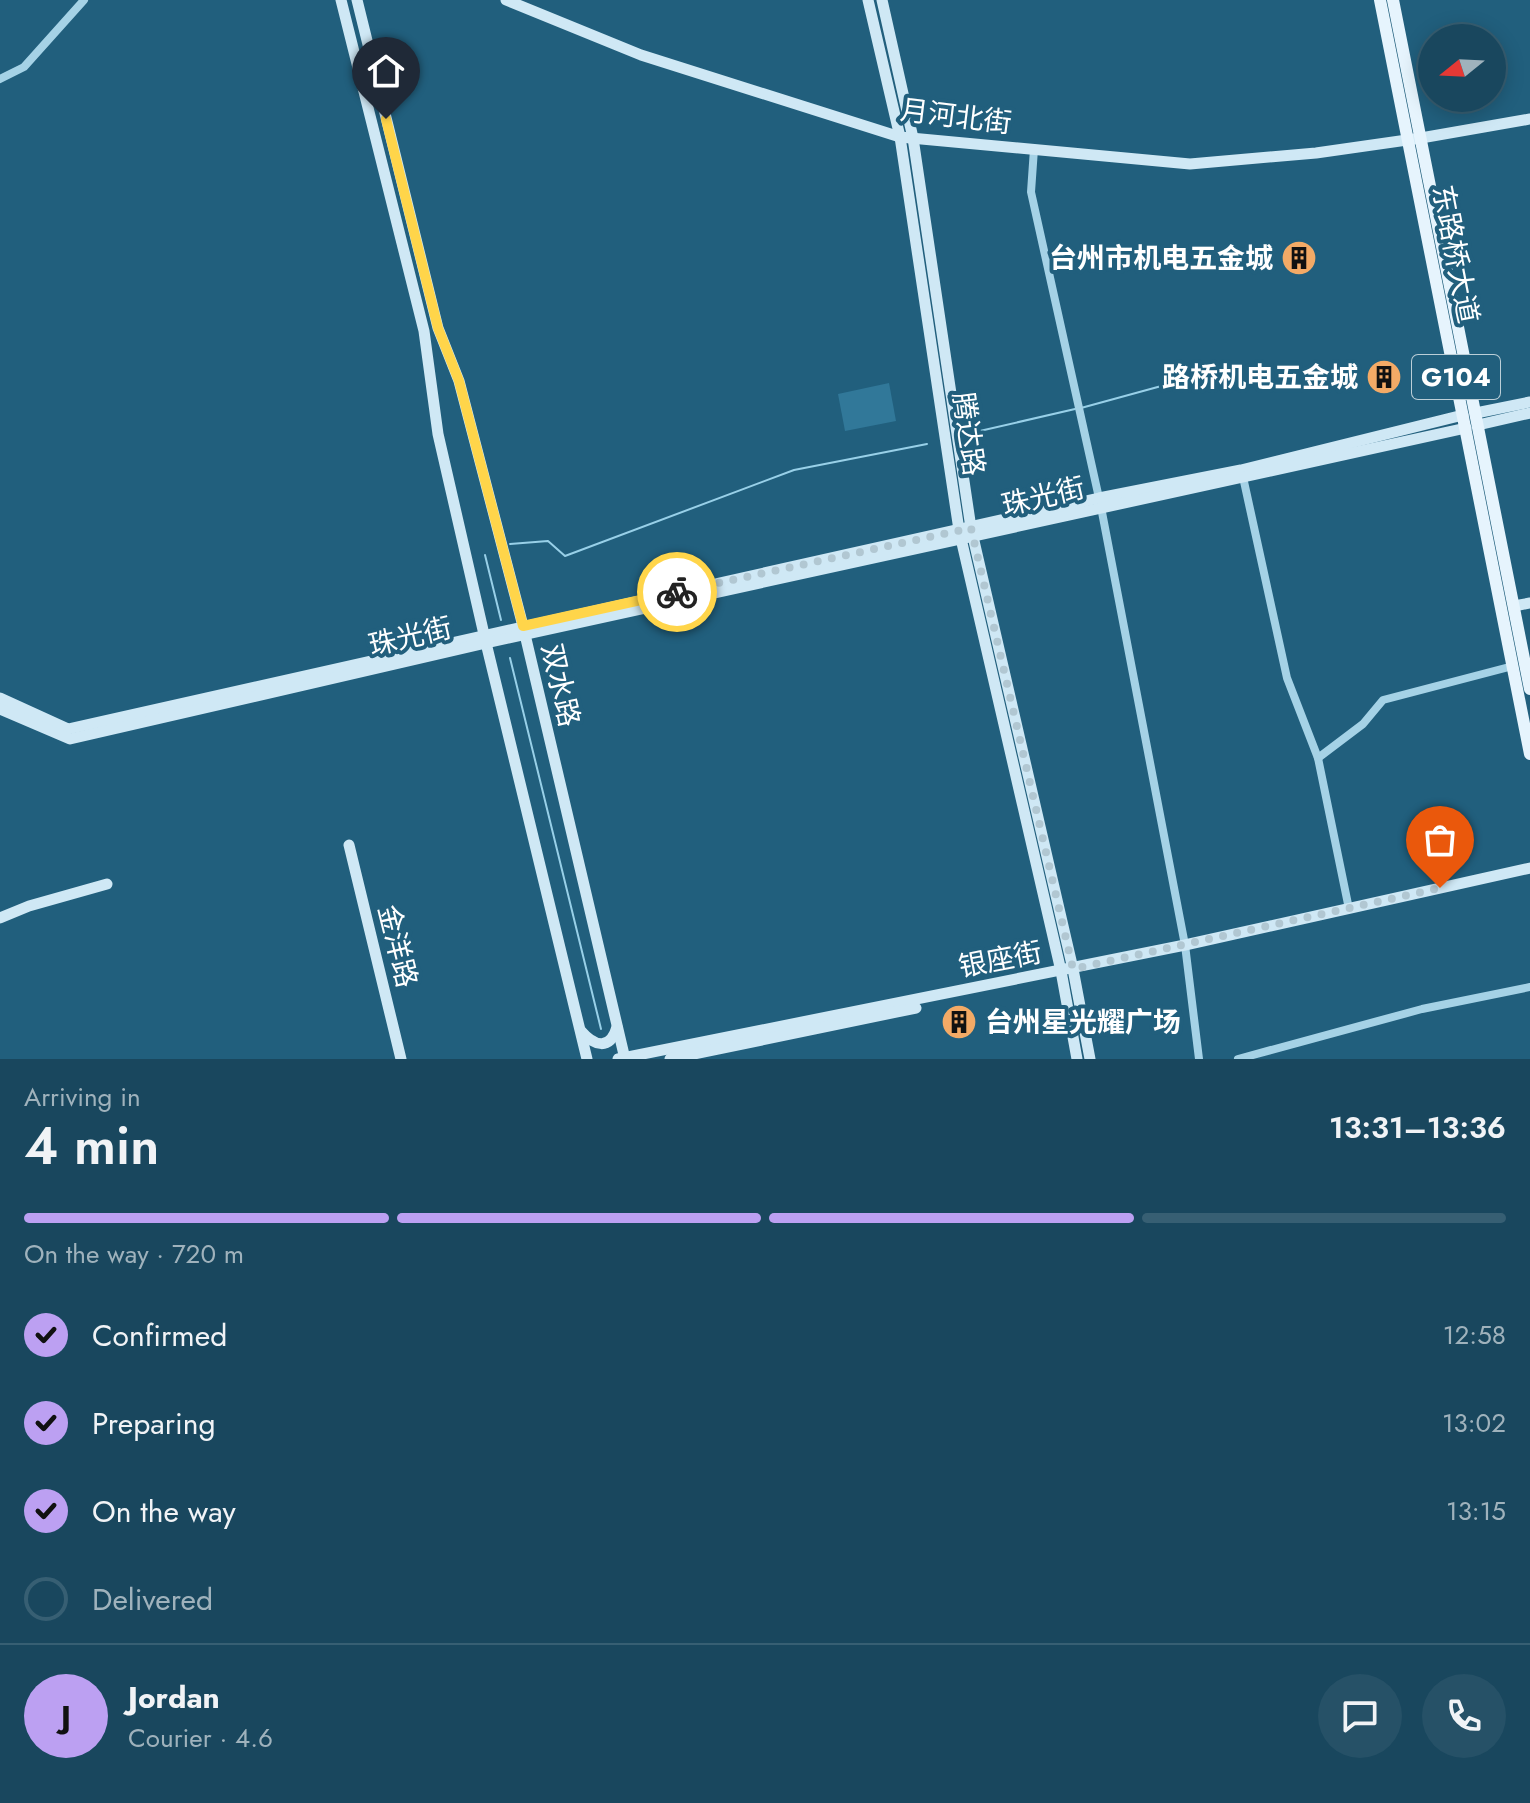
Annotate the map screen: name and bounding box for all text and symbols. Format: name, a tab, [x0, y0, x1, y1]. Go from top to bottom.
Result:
north arrow	[1418, 24, 1506, 112]
map controls	[1418, 24, 1506, 112]
pin	[352, 37, 420, 119]
icon: home	[364, 49, 408, 93]
street label: 月河北街	[898, 89, 1014, 144]
street label: 东路桥大道	[1422, 181, 1489, 327]
place label: 台州市机电五金城	[1049, 238, 1273, 279]
building icon: 台州市机电五金城	[1280, 239, 1318, 277]
road number: G104	[1412, 355, 1500, 399]
place label: 路桥机电五金城	[1162, 357, 1358, 398]
building icon: 路桥机电五金城	[1365, 358, 1403, 396]
street label: 腾达路	[942, 390, 995, 479]
street label: 珠光街	[998, 467, 1089, 526]
courier	[637, 552, 717, 632]
icon: bike	[655, 570, 699, 614]
street label: 珠光街	[365, 607, 456, 666]
street label: 双水路	[531, 640, 590, 731]
pin	[1406, 806, 1474, 888]
icon: bag	[1418, 818, 1462, 862]
street label: 金洋路	[367, 900, 428, 992]
street label: 银座街	[955, 931, 1045, 988]
place label: 台州星光耀广场	[985, 1002, 1181, 1043]
building icon: 台州星光耀广场	[940, 1003, 978, 1041]
text: Arriving in	[24, 1078, 141, 1116]
text: 13:31–13:36	[1329, 1106, 1506, 1149]
text: 4 min	[24, 1108, 159, 1184]
text: On the way · 720 m	[24, 1235, 244, 1273]
icon: check	[24, 1313, 68, 1357]
text: Confirmed	[92, 1314, 227, 1357]
text: 12:58	[1443, 1316, 1506, 1354]
icon: check	[24, 1401, 68, 1445]
text: Preparing	[92, 1402, 216, 1445]
text: 13:02	[1442, 1404, 1506, 1442]
icon: check	[24, 1489, 68, 1533]
text: On the way	[92, 1490, 236, 1533]
text: 13:15	[1446, 1492, 1506, 1530]
text: Delivered	[92, 1578, 213, 1621]
button: chat	[1318, 1674, 1402, 1758]
button: phone	[1422, 1674, 1506, 1758]
text: Jordan	[128, 1676, 220, 1719]
text: J	[61, 1695, 71, 1738]
text: Courier · 4.6	[128, 1719, 273, 1757]

